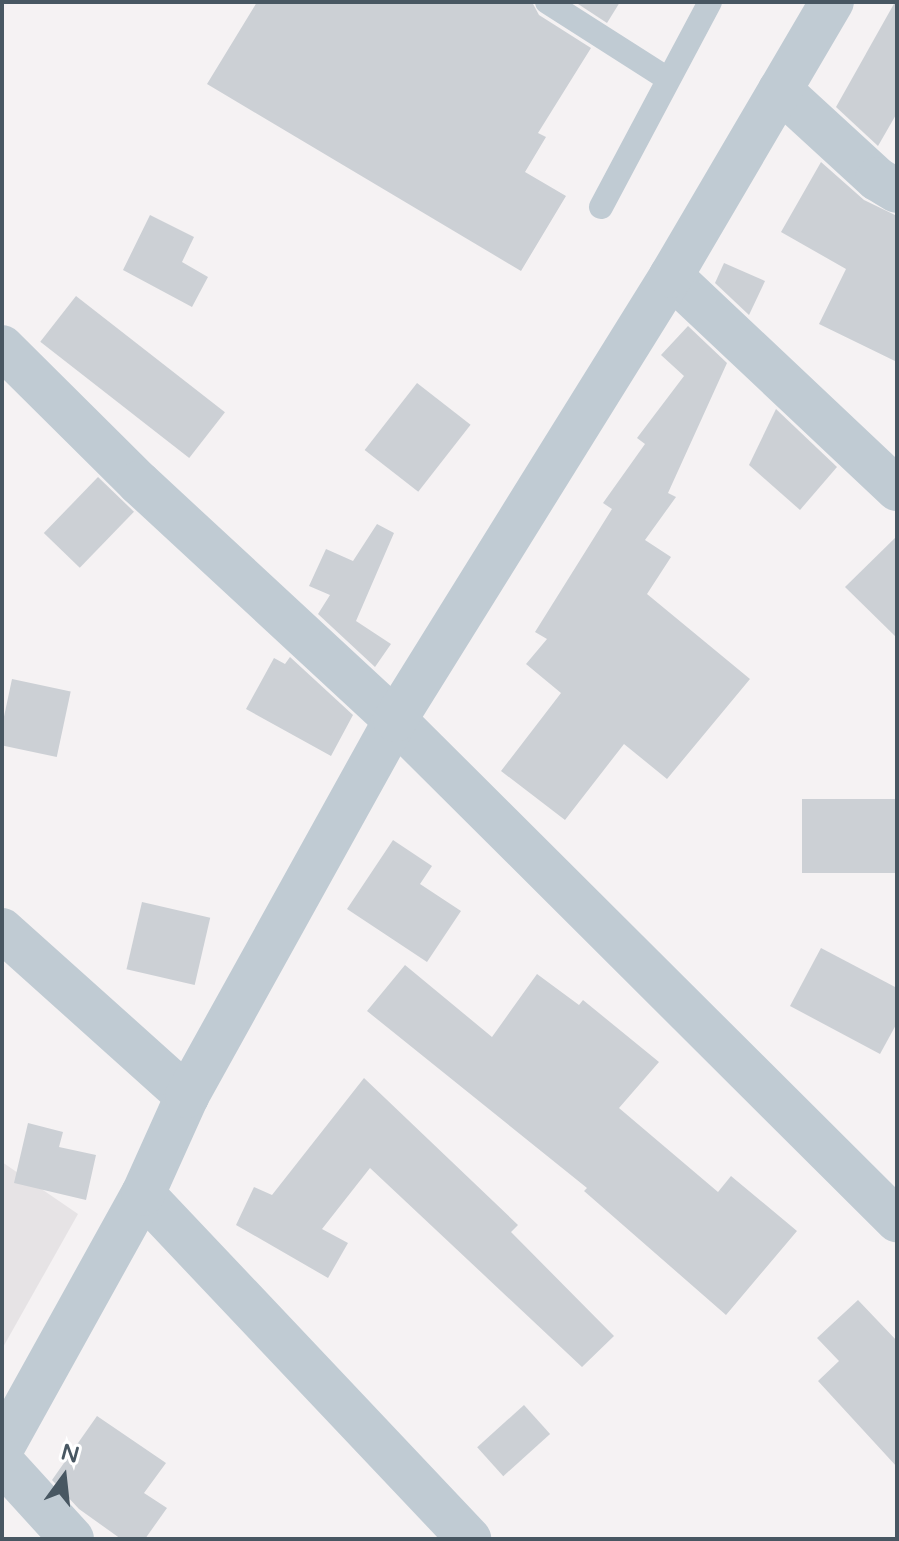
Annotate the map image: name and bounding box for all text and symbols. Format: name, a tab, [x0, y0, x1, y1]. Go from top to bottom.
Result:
north arrow	[24, 1437, 104, 1517]
text: N	[58, 1439, 82, 1469]

